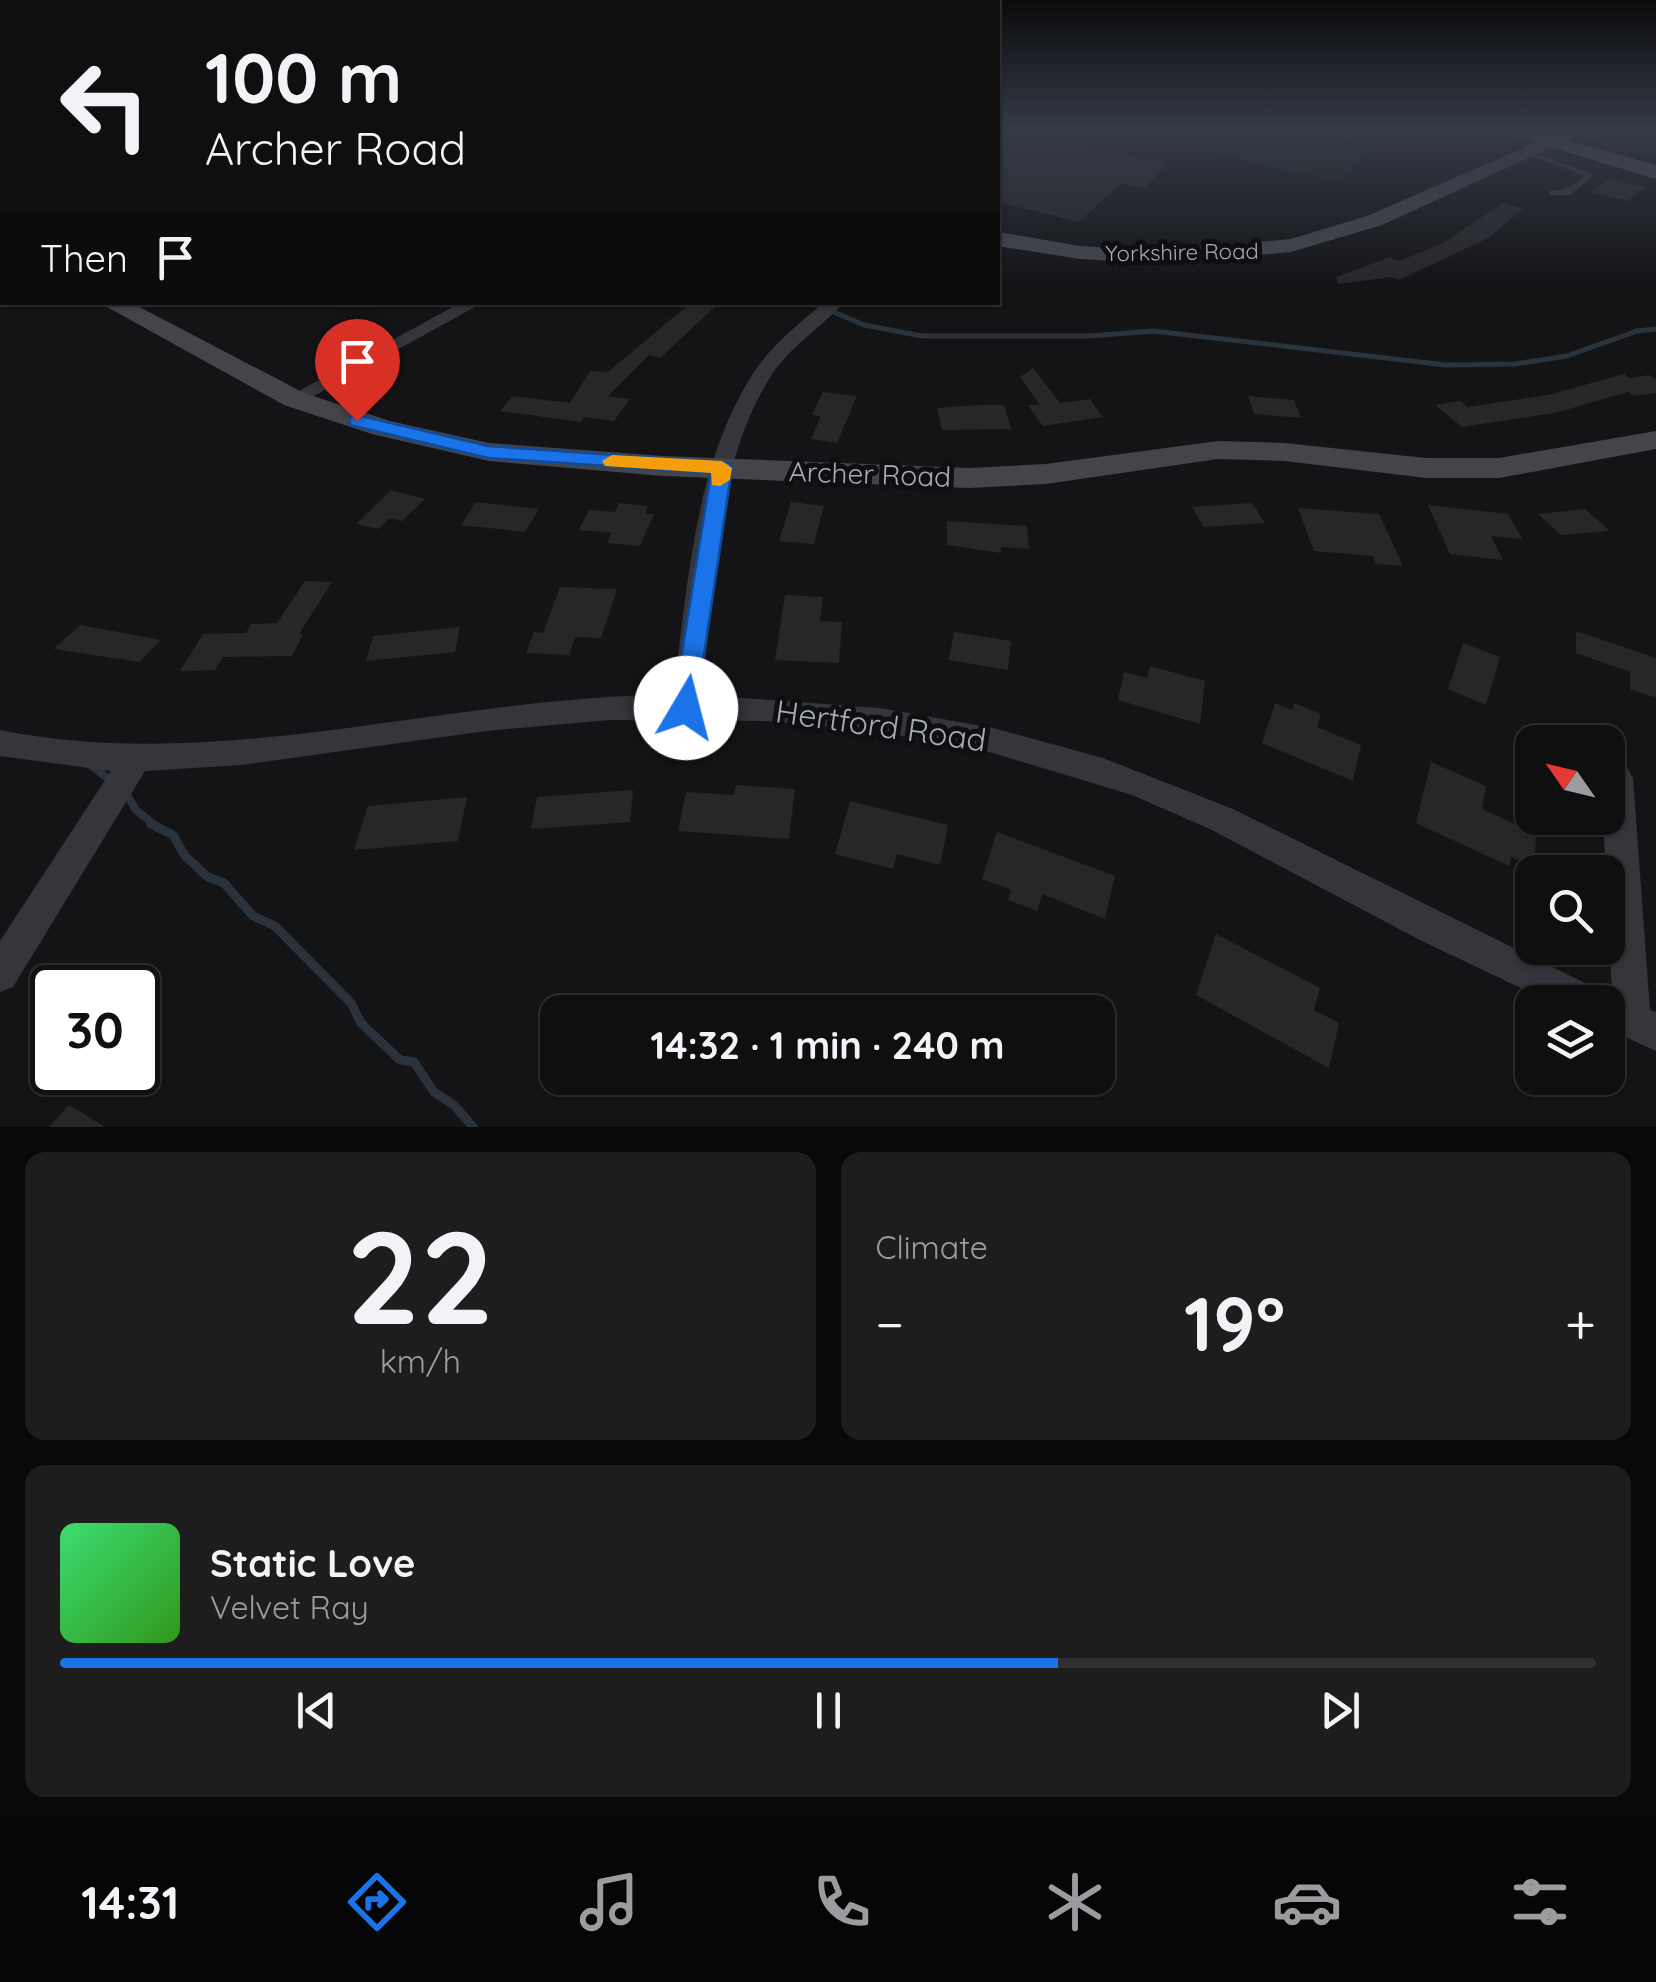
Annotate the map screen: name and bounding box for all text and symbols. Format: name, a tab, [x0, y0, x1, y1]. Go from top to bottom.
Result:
text: 100 m	[205, 33, 402, 121]
icon: left	[40, 40, 170, 170]
text: Archer Road	[205, 120, 466, 176]
icon: arrive	[148, 230, 203, 285]
text: Then	[40, 234, 128, 282]
street label: Yorkshire Road	[1105, 237, 1259, 267]
pin	[315, 319, 400, 422]
icon: arrive	[330, 334, 385, 389]
street label: Archer Road	[788, 453, 952, 494]
position arrow	[634, 656, 738, 760]
street label: Hertford Road	[773, 690, 989, 760]
north arrow	[1515, 725, 1625, 835]
map controls	[1515, 725, 1625, 1095]
button: search	[1515, 855, 1625, 965]
speed limit sign: 30	[30, 965, 160, 1095]
button: layers	[1515, 985, 1625, 1095]
text: 14:32 · 1 min · 240 m	[650, 1021, 1005, 1069]
text: 22	[346, 1194, 494, 1357]
text: Climate	[876, 1227, 988, 1267]
text: 19°	[1184, 1276, 1285, 1370]
text: −	[876, 1289, 904, 1358]
text: +	[1565, 1289, 1596, 1358]
text: km/h	[380, 1341, 461, 1381]
text: Static Love	[210, 1539, 415, 1587]
text: Velvet Ray	[210, 1587, 369, 1627]
icon: previous	[289, 1683, 344, 1738]
icon: pause	[801, 1683, 856, 1738]
icon: next	[1313, 1683, 1368, 1738]
icon: directions	[342, 1867, 412, 1937]
icon: music	[574, 1867, 644, 1937]
icon: phone	[807, 1867, 877, 1937]
icon: climate	[1040, 1867, 1110, 1937]
icon: car	[1272, 1867, 1342, 1937]
icon: filters	[1505, 1867, 1575, 1937]
text: 14:31	[81, 1874, 179, 1930]

